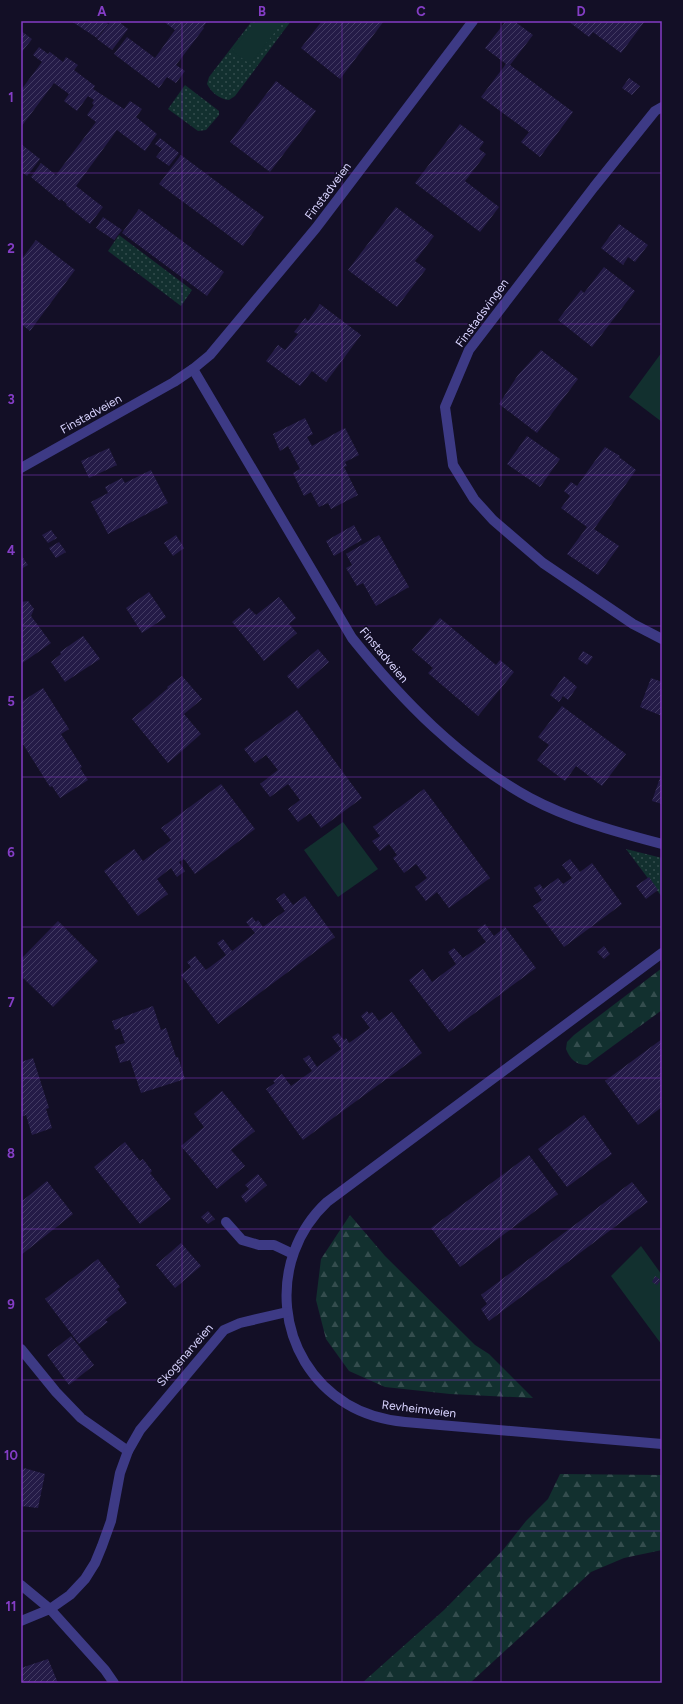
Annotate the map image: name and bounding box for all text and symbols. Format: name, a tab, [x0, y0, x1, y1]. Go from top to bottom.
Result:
text: A	[97, 4, 107, 19]
text: B	[258, 4, 266, 19]
text: C	[416, 4, 426, 19]
text: D	[576, 4, 586, 19]
text: 1	[8, 90, 14, 105]
street label: Finstadveien	[302, 159, 354, 222]
text: 2	[7, 241, 15, 256]
street label: Finstadsvingen	[453, 276, 512, 350]
street label: Finstadveien	[58, 391, 124, 437]
text: 3	[7, 392, 15, 407]
text: 4	[7, 543, 15, 558]
street label: Finstadveien	[357, 624, 411, 686]
text: 5	[7, 694, 15, 709]
text: 6	[7, 845, 15, 860]
text: 7	[7, 995, 15, 1010]
text: 8	[7, 1146, 15, 1161]
text: 9	[7, 1297, 15, 1312]
street label: Skogsnarveien	[154, 1321, 216, 1389]
street label: Revheimveien	[381, 1397, 457, 1421]
text: 10	[4, 1448, 18, 1463]
text: 11	[6, 1599, 16, 1614]

